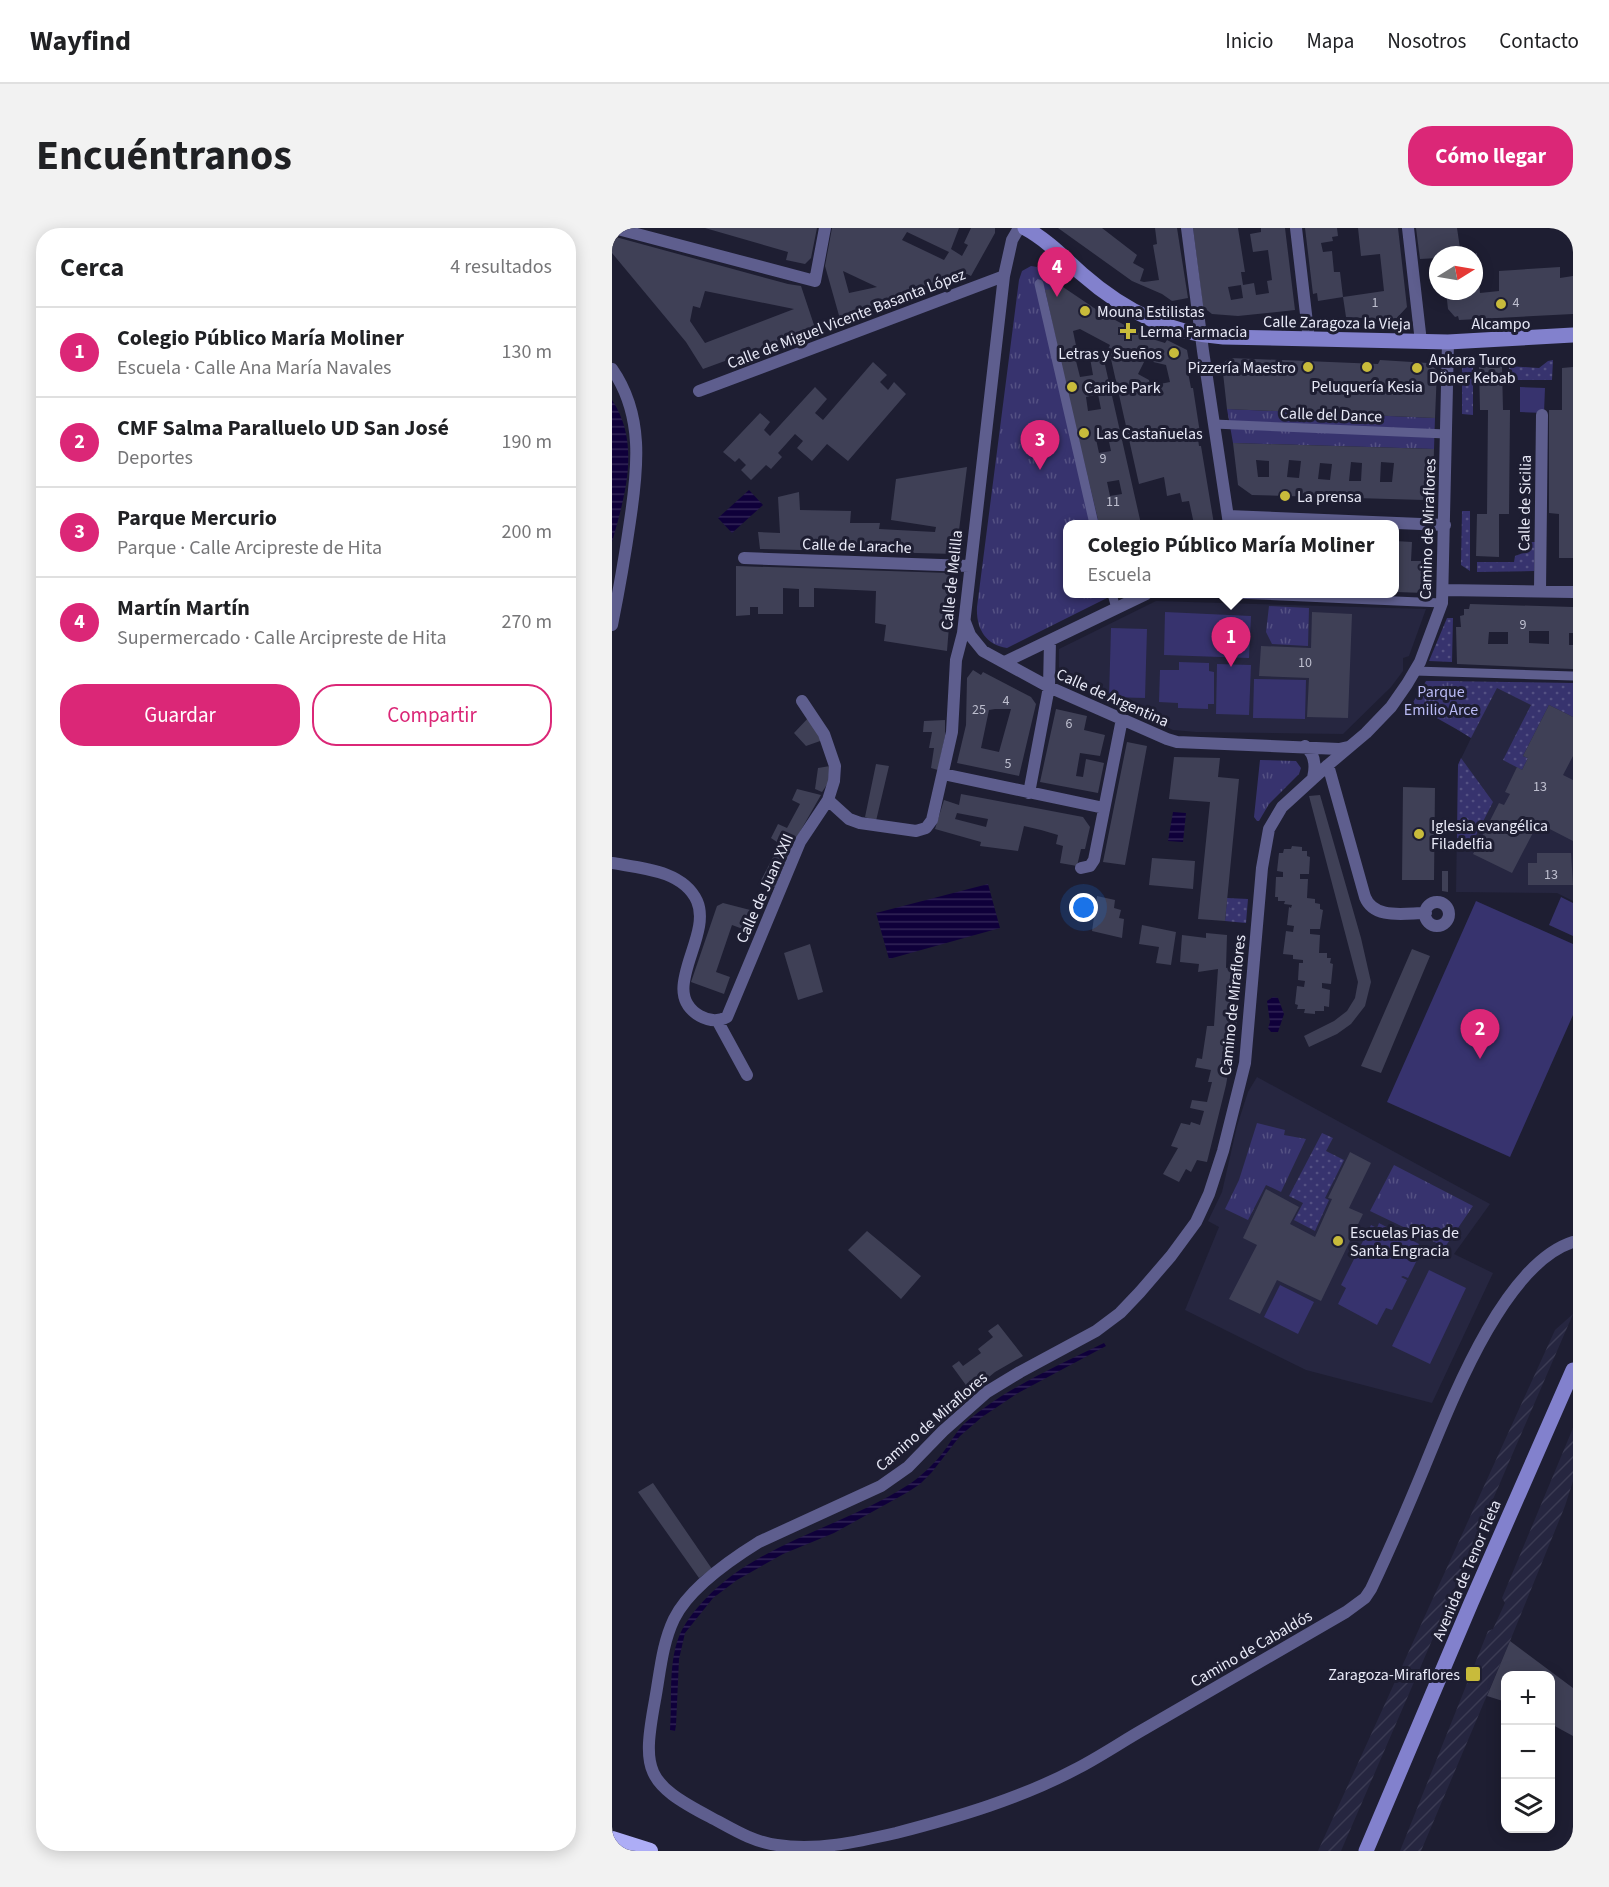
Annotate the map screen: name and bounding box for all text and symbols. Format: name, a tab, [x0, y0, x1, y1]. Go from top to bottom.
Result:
text: Wayfind	[30, 21, 131, 61]
text: Inicio	[1225, 26, 1273, 56]
text: Mapa	[1306, 26, 1354, 56]
text: Nosotros	[1387, 26, 1466, 56]
text: Contacto	[1499, 26, 1579, 56]
text: Encuéntranos	[36, 126, 292, 186]
button: Cómo llegar	[1408, 126, 1573, 186]
north arrow	[1429, 246, 1483, 300]
pin: 4	[1038, 248, 1076, 297]
text: Cerca	[60, 249, 124, 286]
text: 4 resultados	[450, 253, 552, 281]
street label: Calle de Miguel Vicente Basanta López	[724, 263, 969, 375]
house number: 1	[1372, 293, 1379, 313]
house number: 4	[1513, 293, 1520, 313]
marker: Alcampo	[1494, 297, 1508, 311]
place label: Mouna Estilistas	[1097, 301, 1205, 323]
marker: Mouna Estilistas	[1078, 304, 1092, 318]
street label: Calle Zaragoza la Vieja	[1263, 311, 1411, 335]
place label: Alcampo	[1472, 313, 1530, 335]
place label: Lerma Farmacia	[1140, 321, 1247, 343]
text: Colegio Público María Moliner	[117, 322, 404, 354]
marker: Lerma Farmacia	[1121, 324, 1135, 338]
text: 1	[74, 338, 85, 366]
text: 130 m	[502, 338, 552, 366]
place label: Letras y Sueños	[1058, 343, 1162, 365]
marker: Letras y Sueños	[1167, 346, 1181, 360]
place label: Ankara Turco Döner Kebab	[1429, 349, 1516, 389]
text: Escuela · Calle Ana María Navales	[117, 354, 392, 382]
place label: Pizzería Maestro	[1187, 357, 1296, 379]
marker: Pizzería Maestro	[1301, 360, 1315, 374]
marker: Peluquería Kesia	[1360, 360, 1374, 374]
marker: Ankara Turco Döner Kebab	[1410, 361, 1424, 375]
place label: Peluquería Kesia	[1311, 376, 1423, 398]
place label: Caribe Park	[1084, 377, 1161, 399]
marker: Caribe Park	[1065, 380, 1079, 394]
street label: Calle del Dance	[1280, 402, 1382, 428]
text: CMF Salma Paralluelo UD San José	[117, 412, 449, 444]
pin: 3	[1020, 420, 1060, 470]
place label: Las Castañuelas	[1096, 423, 1203, 445]
marker: Las Castañuelas	[1077, 426, 1091, 440]
text: 2	[74, 428, 85, 456]
text: 190 m	[502, 428, 552, 456]
text: Deportes	[117, 444, 193, 472]
house number: 9	[1100, 449, 1107, 469]
street label: Calle de Sicilia	[1513, 455, 1537, 551]
street label: Camino de Miraflores	[1415, 458, 1441, 600]
place label: La prensa	[1297, 486, 1362, 508]
marker: La prensa	[1278, 489, 1292, 503]
house number: 11	[1106, 492, 1120, 512]
text: Parque Mercurio	[117, 502, 277, 534]
text: 3	[74, 518, 85, 546]
text: 200 m	[502, 518, 552, 546]
popup	[1063, 520, 1399, 598]
street label: Calle de Melilla	[936, 529, 968, 631]
text: Colegio Público María Moliner	[1087, 529, 1375, 561]
street label: Calle de Larache	[802, 533, 912, 559]
text: Parque · Calle Arcipreste de Hita	[117, 534, 382, 562]
text: Escuela	[1087, 561, 1152, 589]
text: Martín Martín	[117, 592, 250, 624]
text: 4	[74, 608, 85, 636]
text: 270 m	[502, 608, 552, 636]
house number: 9	[1520, 615, 1527, 635]
pin: 1	[1212, 618, 1250, 667]
text: Supermercado · Calle Arcipreste de Hita	[117, 624, 446, 652]
house number: 10	[1298, 653, 1312, 673]
street label: Calle de Argentina	[1053, 663, 1172, 733]
park label: Parque Emilio Arce	[1404, 681, 1478, 721]
button: Guardar	[60, 684, 300, 746]
button: Compartir	[312, 684, 552, 746]
house number: 4	[1003, 691, 1010, 711]
house number: 25	[972, 700, 986, 720]
house number: 6	[1066, 714, 1073, 734]
house number: 5	[1005, 754, 1012, 774]
house number: 13	[1533, 777, 1547, 797]
place label: Iglesia evangélica Filadelfia	[1431, 815, 1548, 855]
marker: Iglesia evangélica Filadelfia	[1412, 827, 1426, 841]
street label: Calle de Juan XXII	[731, 830, 799, 947]
house number: 13	[1544, 865, 1558, 885]
your location	[1069, 893, 1098, 922]
street label: Camino de Miraflores	[1215, 933, 1251, 1077]
pin: 2	[1460, 1010, 1500, 1059]
place label: Escuelas Pias de Santa Engracia	[1350, 1222, 1459, 1262]
marker: Escuelas Pias de Santa Engracia	[1331, 1234, 1345, 1248]
street label: Camino de Miraflores	[871, 1367, 992, 1476]
street label: Avenida de Tenor Fleta	[1427, 1496, 1507, 1644]
street label: Camino de Cabaldós	[1187, 1605, 1317, 1693]
place label: Zaragoza-Miraflores	[1328, 1664, 1460, 1686]
marker: Zaragoza-Miraflores	[1464, 1665, 1482, 1683]
map controls	[1501, 1671, 1555, 1833]
button: +	[1501, 1671, 1555, 1725]
button: −	[1501, 1725, 1555, 1779]
button: layers	[1501, 1779, 1555, 1833]

